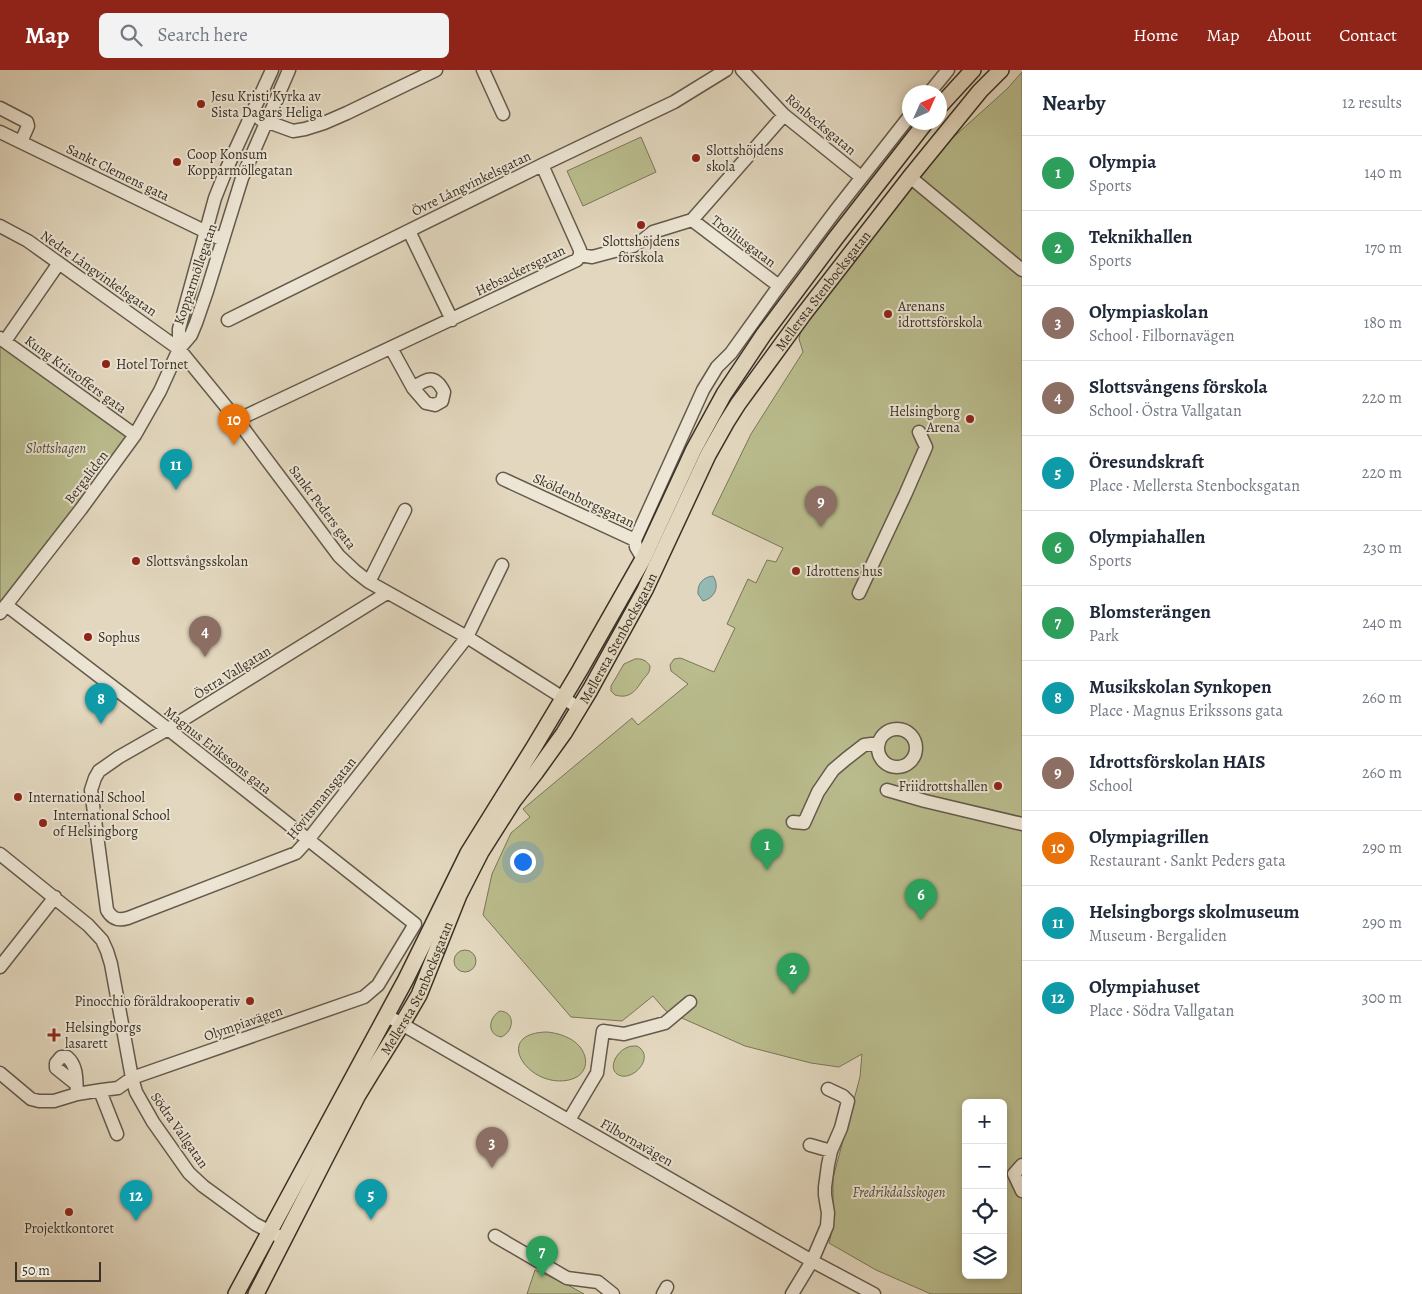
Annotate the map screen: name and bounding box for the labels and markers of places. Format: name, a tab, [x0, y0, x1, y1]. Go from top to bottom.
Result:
place label: Jesu Kristi Kyrka av Sista Dagars Heliga	[211, 87, 323, 122]
marker: Jesu Kristi Kyrka av Sista Dagars Heliga	[195, 98, 207, 110]
place label: Slottshöjdens skola	[706, 141, 784, 176]
place label: Coop Konsum Kopparmöllegatan	[187, 145, 293, 180]
marker: Slottshöjdens skola	[690, 152, 702, 164]
marker: Coop Konsum Kopparmöllegatan	[171, 156, 183, 168]
marker: Slottshöjdens förskola	[635, 219, 647, 231]
place label: Slottshöjdens förskola	[602, 232, 680, 267]
place label: Arenans idrottsförskola	[897, 297, 983, 332]
marker: Arenans idrottsförskola	[882, 308, 894, 320]
place label: Hotel Tornet	[116, 355, 188, 374]
marker: Hotel Tornet	[100, 358, 112, 370]
place label: Helsingborg Arena	[889, 402, 960, 437]
pin: 10	[218, 404, 250, 445]
marker: Helsingborg Arena	[964, 413, 976, 425]
pin: 11	[160, 449, 192, 490]
pin: 9	[805, 486, 837, 527]
place label: Slottsvångsskolan	[146, 552, 249, 571]
marker: Slottsvångsskolan	[130, 555, 142, 567]
place label: Idrottens hus	[806, 562, 883, 581]
marker: Idrottens hus	[790, 565, 802, 577]
pin: 4	[189, 616, 221, 657]
place label: Sophus	[98, 628, 140, 647]
marker: Sophus	[82, 631, 94, 643]
pin: 8	[85, 683, 117, 724]
place label: Friidrottshallen	[898, 777, 988, 796]
marker: Friidrottshallen	[992, 780, 1004, 792]
place label: International School	[28, 788, 145, 807]
marker: International School	[12, 791, 24, 803]
place label: International School of Helsingborg	[53, 806, 170, 841]
marker: International School of Helsingborg	[37, 817, 49, 829]
pin: 1	[751, 829, 783, 870]
pin: 6	[905, 879, 937, 920]
pin: 2	[777, 953, 809, 994]
place label: Pinocchio föräldrakooperativ	[74, 992, 241, 1011]
marker: Pinocchio föräldrakooperativ	[244, 995, 256, 1007]
place label: Helsingborgs lasarett	[65, 1018, 141, 1053]
marker: Helsingborgs lasarett	[47, 1028, 61, 1042]
pin: 3	[476, 1127, 508, 1168]
pin: 5	[355, 1179, 387, 1220]
pin: 12	[120, 1180, 152, 1221]
marker: Projektkontoret	[63, 1206, 75, 1218]
place label: Projektkontoret	[24, 1219, 114, 1238]
pin: 7	[526, 1236, 558, 1277]

